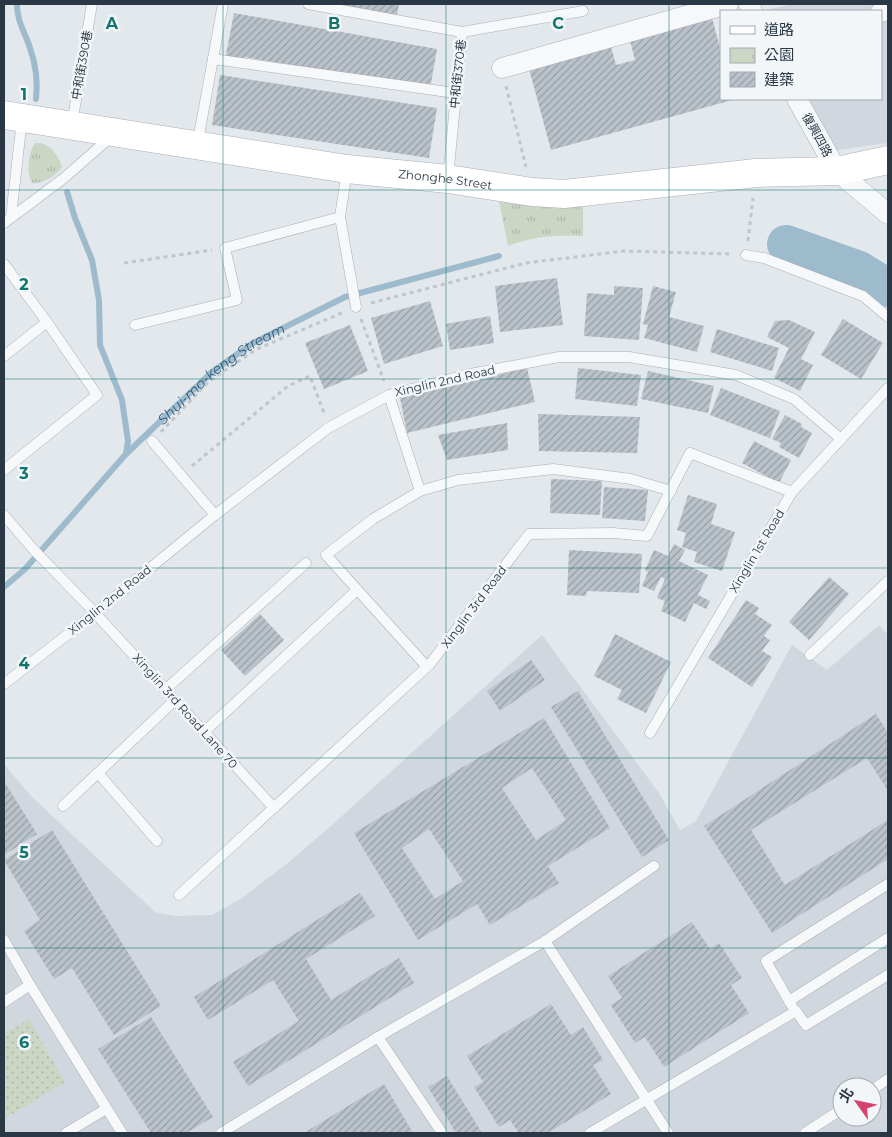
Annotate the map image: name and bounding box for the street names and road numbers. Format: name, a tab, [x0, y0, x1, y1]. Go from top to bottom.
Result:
street label: 中和街390巷	[68, 29, 95, 101]
street label: 中和街370巷	[446, 39, 469, 109]
street label: 復興四路	[799, 110, 836, 159]
street label: Zhonghe Street	[397, 166, 493, 193]
street label: Xinglin 2nd Road	[393, 362, 497, 399]
street label: Xinglin 1st Road	[726, 506, 787, 595]
street label: Xinglin 2nd Road	[65, 561, 154, 638]
street label: Xinglin 3rd Road	[438, 563, 509, 651]
street label: Xinglin 3rd Road Lane 70	[130, 650, 241, 771]

